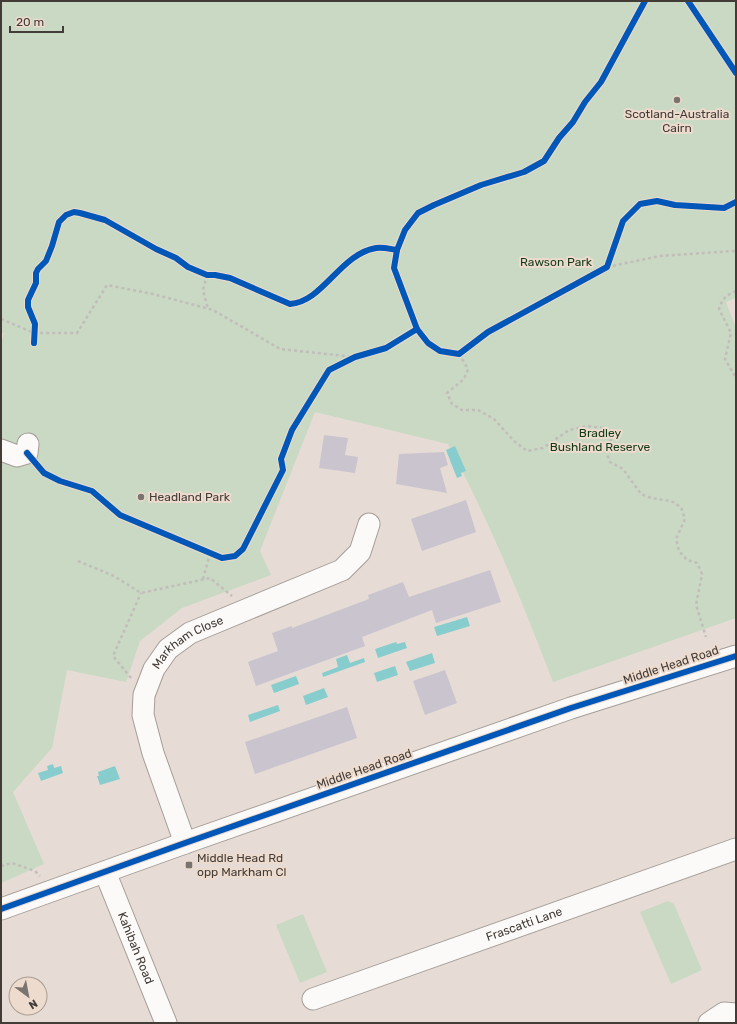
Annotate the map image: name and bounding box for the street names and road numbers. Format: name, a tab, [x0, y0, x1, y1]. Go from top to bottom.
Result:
street label: Markham Close	[149, 613, 226, 672]
street label: Middle Head Road	[621, 643, 721, 687]
street label: Middle Head Road	[315, 746, 413, 792]
street label: Frascatti Lane	[484, 904, 564, 944]
street label: Kahibah Road	[115, 910, 157, 986]

